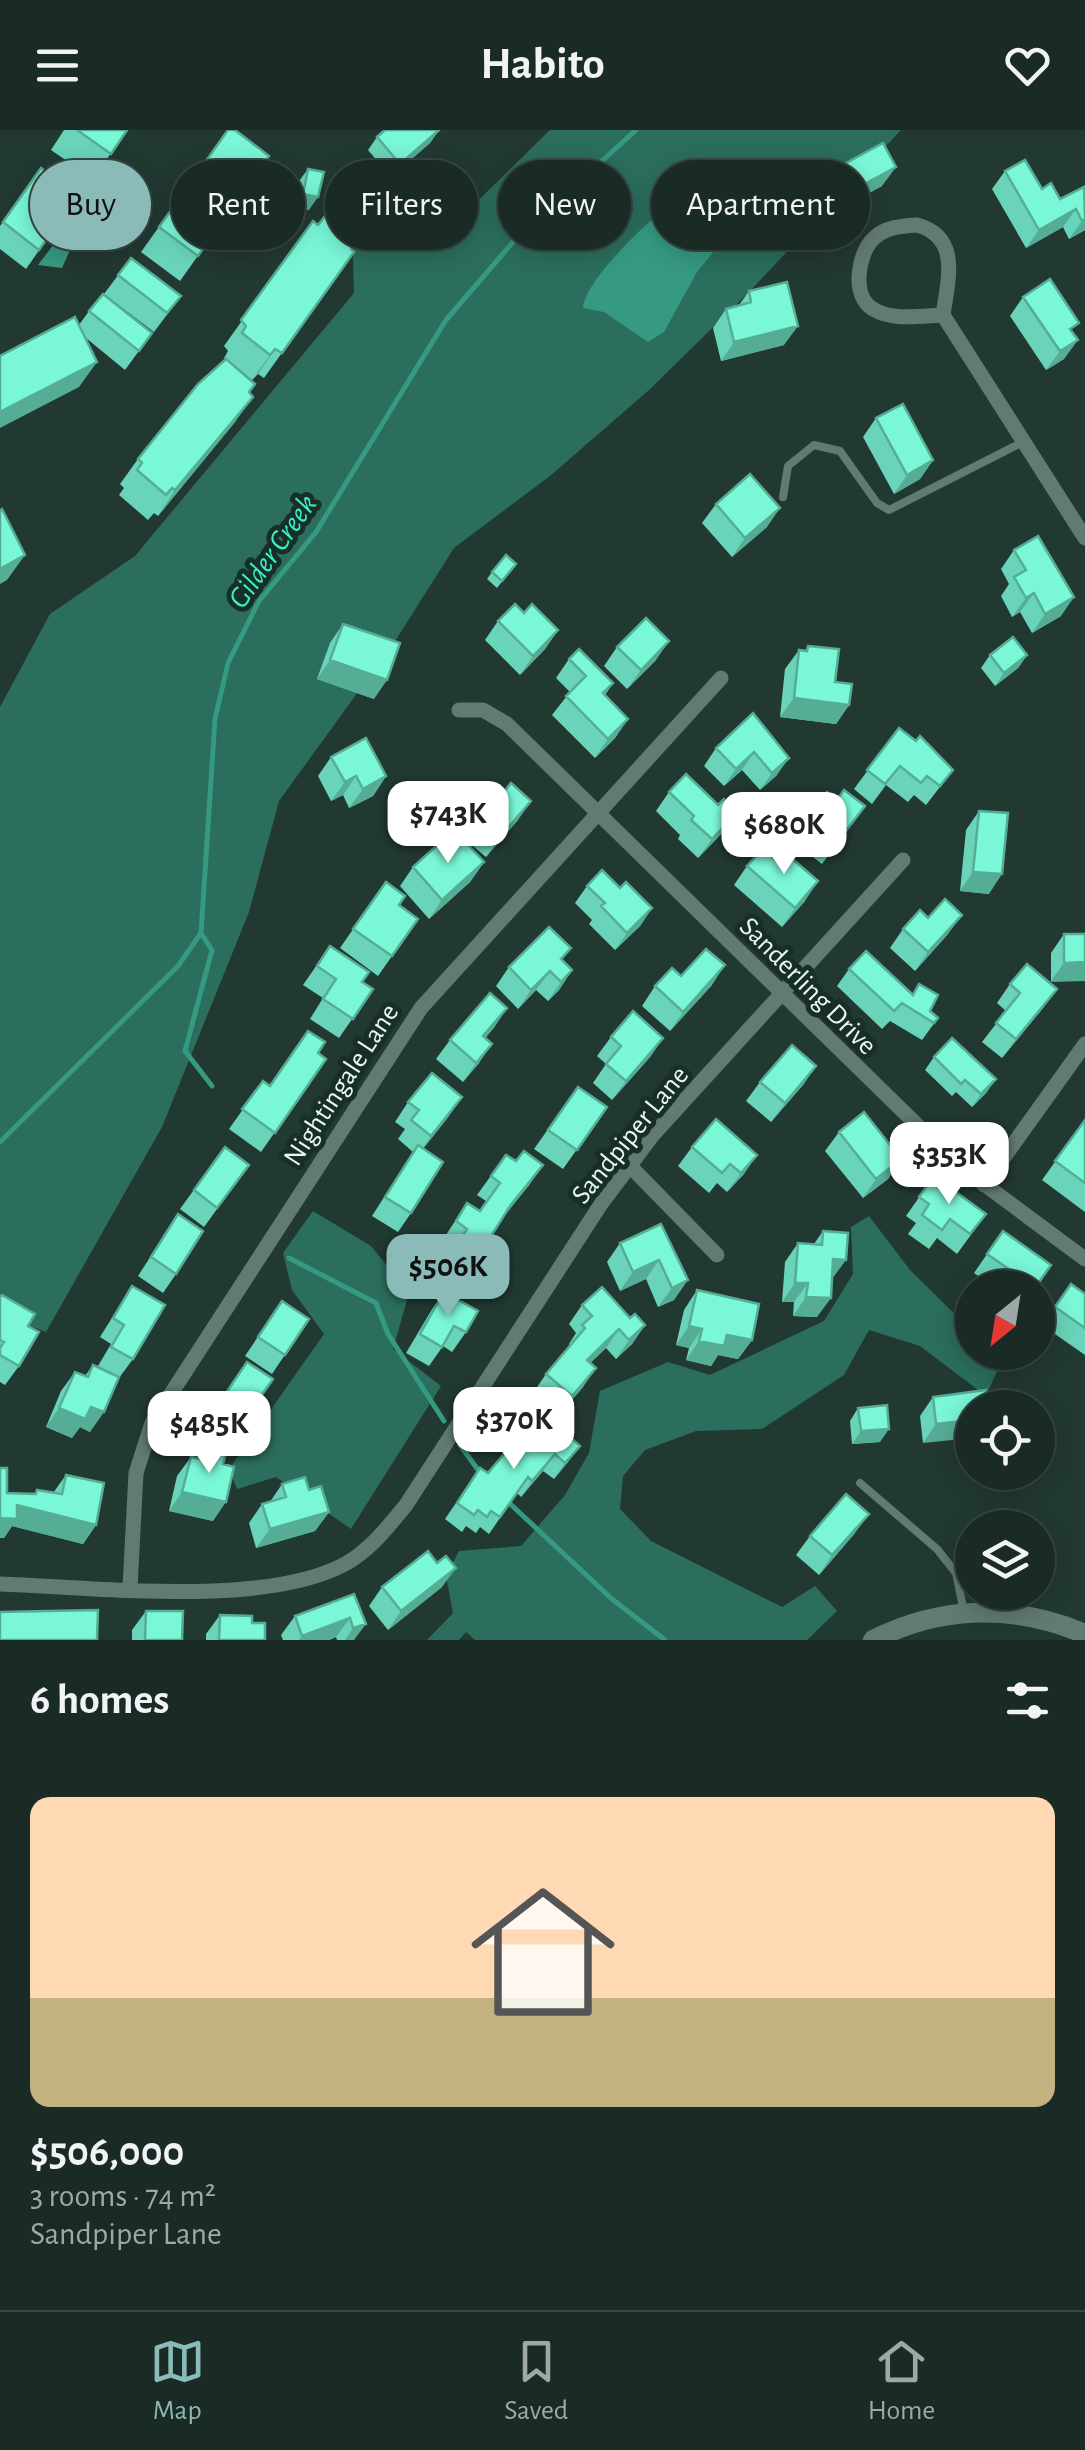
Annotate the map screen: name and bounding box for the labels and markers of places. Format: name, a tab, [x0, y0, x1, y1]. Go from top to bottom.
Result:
pin: $743K	[378, 781, 518, 866]
pin: $680K	[714, 792, 854, 877]
pin: $353K	[879, 1122, 1019, 1207]
pin: $506K	[378, 1234, 518, 1319]
pin: $370K	[444, 1387, 584, 1472]
pin: $485K	[139, 1391, 279, 1476]

